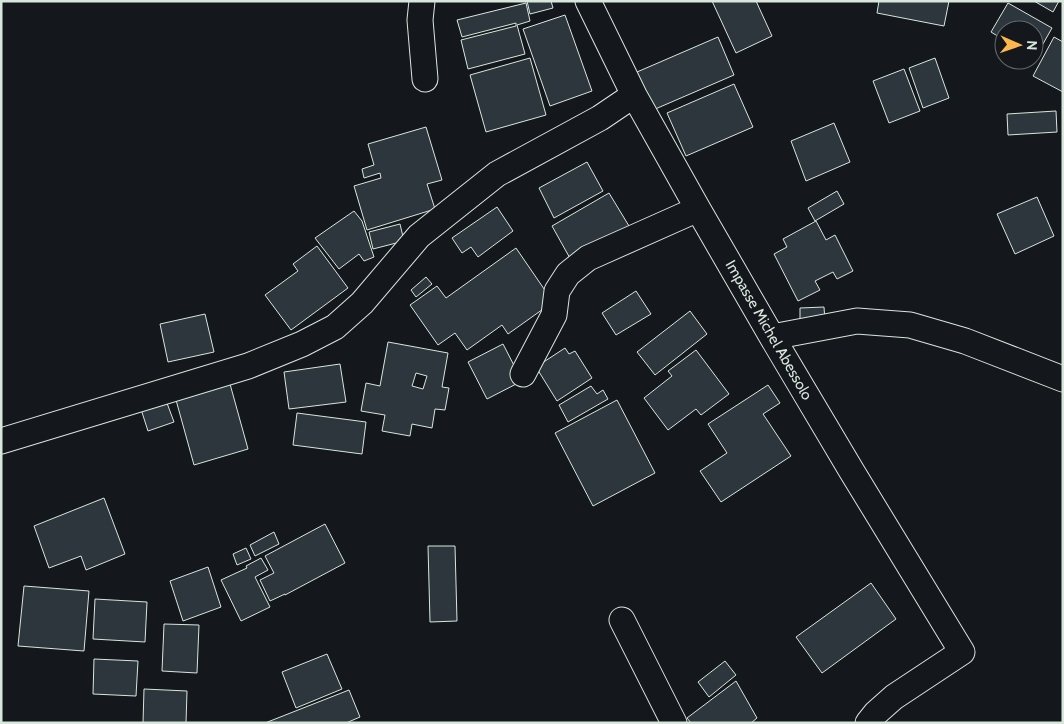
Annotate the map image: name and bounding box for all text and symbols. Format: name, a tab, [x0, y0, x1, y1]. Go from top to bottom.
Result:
north arrow	[994, 20, 1044, 70]
text: N	[1023, 40, 1041, 51]
street label: Impasse Michel Abessolo	[722, 257, 816, 403]

